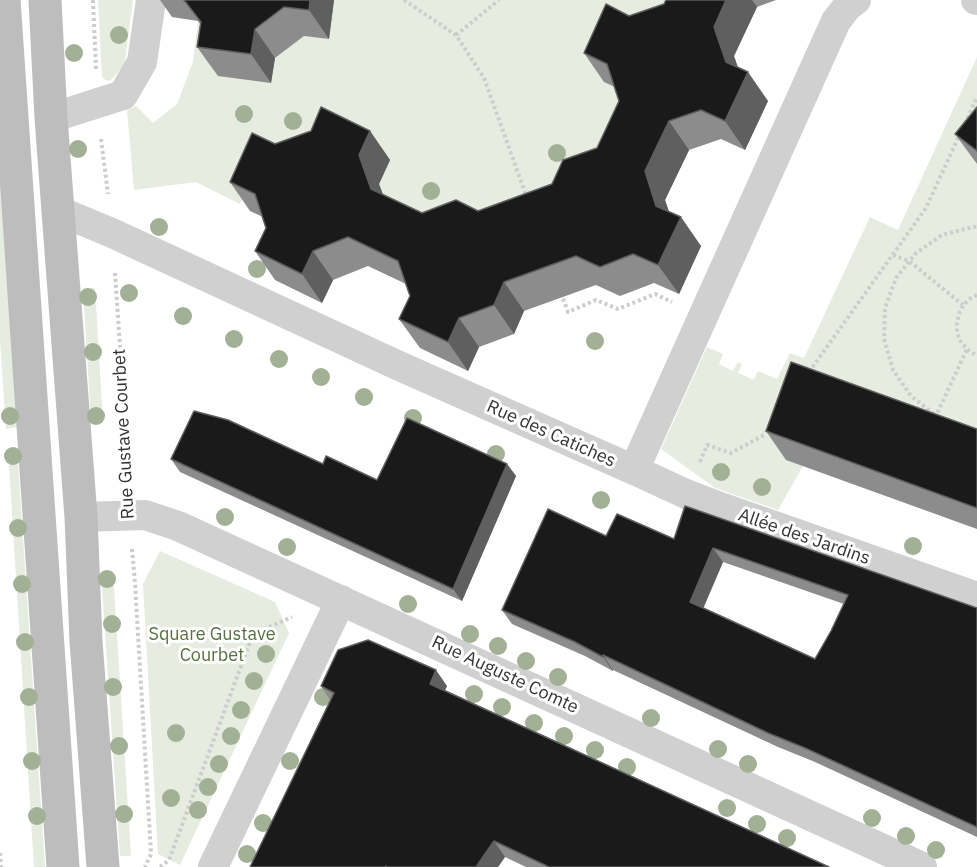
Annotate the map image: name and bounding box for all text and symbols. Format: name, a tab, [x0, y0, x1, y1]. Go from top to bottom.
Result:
street label: Rue Gustave Courbet	[109, 348, 139, 520]
street label: Rue des Catiches	[483, 396, 619, 472]
street label: Allée des Jardins	[735, 504, 873, 570]
park label: Square Gustave Courbet	[148, 624, 276, 666]
street label: Rue Auguste Comte	[428, 632, 582, 718]

